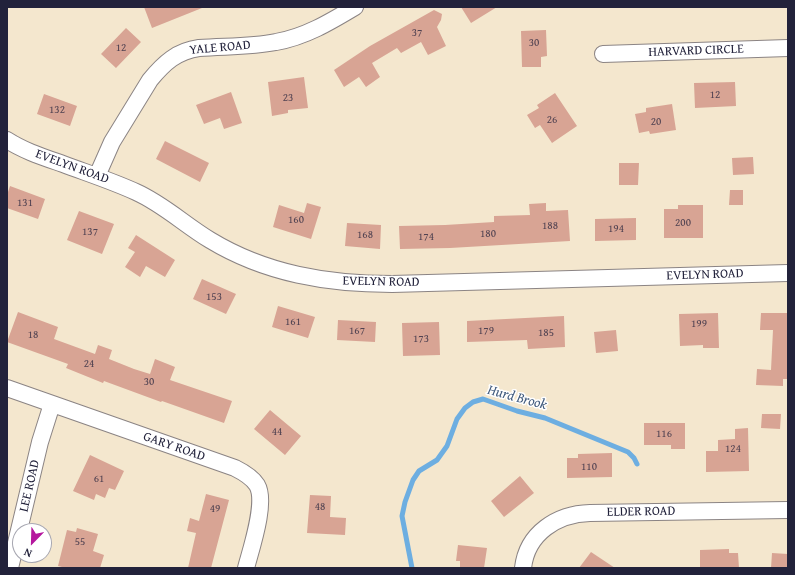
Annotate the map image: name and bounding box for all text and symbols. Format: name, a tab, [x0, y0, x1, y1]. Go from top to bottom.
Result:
house number: 37	[412, 26, 422, 40]
house number: 30	[529, 36, 539, 50]
street label: YALE ROAD	[189, 38, 251, 58]
house number: 12	[116, 41, 126, 55]
street label: HARVARD CIRCLE	[648, 42, 744, 60]
house number: 12	[710, 88, 720, 102]
house number: 23	[283, 91, 293, 105]
house number: 132	[49, 103, 65, 117]
house number: 26	[547, 113, 557, 127]
house number: 20	[651, 115, 661, 129]
street label: EVELYN ROAD	[33, 146, 111, 188]
house number: 131	[17, 196, 33, 210]
house number: 160	[288, 213, 304, 227]
house number: 200	[675, 216, 691, 230]
house number: 188	[542, 219, 558, 233]
house number: 194	[608, 222, 624, 236]
house number: 137	[82, 225, 98, 239]
house number: 180	[480, 227, 496, 241]
house number: 168	[357, 228, 373, 242]
house number: 174	[418, 230, 434, 244]
street label: EVELYN ROAD	[666, 266, 744, 284]
street label: EVELYN ROAD	[342, 274, 420, 290]
house number: 153	[206, 290, 222, 304]
house number: 161	[285, 315, 301, 329]
house number: 199	[691, 317, 707, 331]
house number: 167	[349, 324, 365, 338]
house number: 179	[478, 324, 494, 338]
house number: 185	[538, 326, 554, 340]
house number: 18	[28, 328, 38, 342]
house number: 173	[413, 332, 429, 346]
house number: 24	[84, 357, 94, 371]
house number: 30	[144, 375, 154, 389]
water label: Hurd Brook	[485, 382, 549, 414]
house number: 44	[272, 425, 282, 439]
house number: 116	[656, 427, 672, 441]
street label: GARY ROAD	[141, 429, 207, 465]
house number: 124	[725, 442, 741, 456]
street label: LEE ROAD	[16, 458, 44, 514]
house number: 110	[581, 460, 597, 474]
house number: 61	[94, 472, 104, 486]
house number: 48	[315, 500, 325, 514]
house number: 49	[210, 502, 220, 516]
street label: ELDER ROAD	[607, 504, 675, 520]
north arrow	[12, 523, 52, 563]
house number: 55	[75, 535, 85, 549]
text: N	[21, 544, 34, 562]

